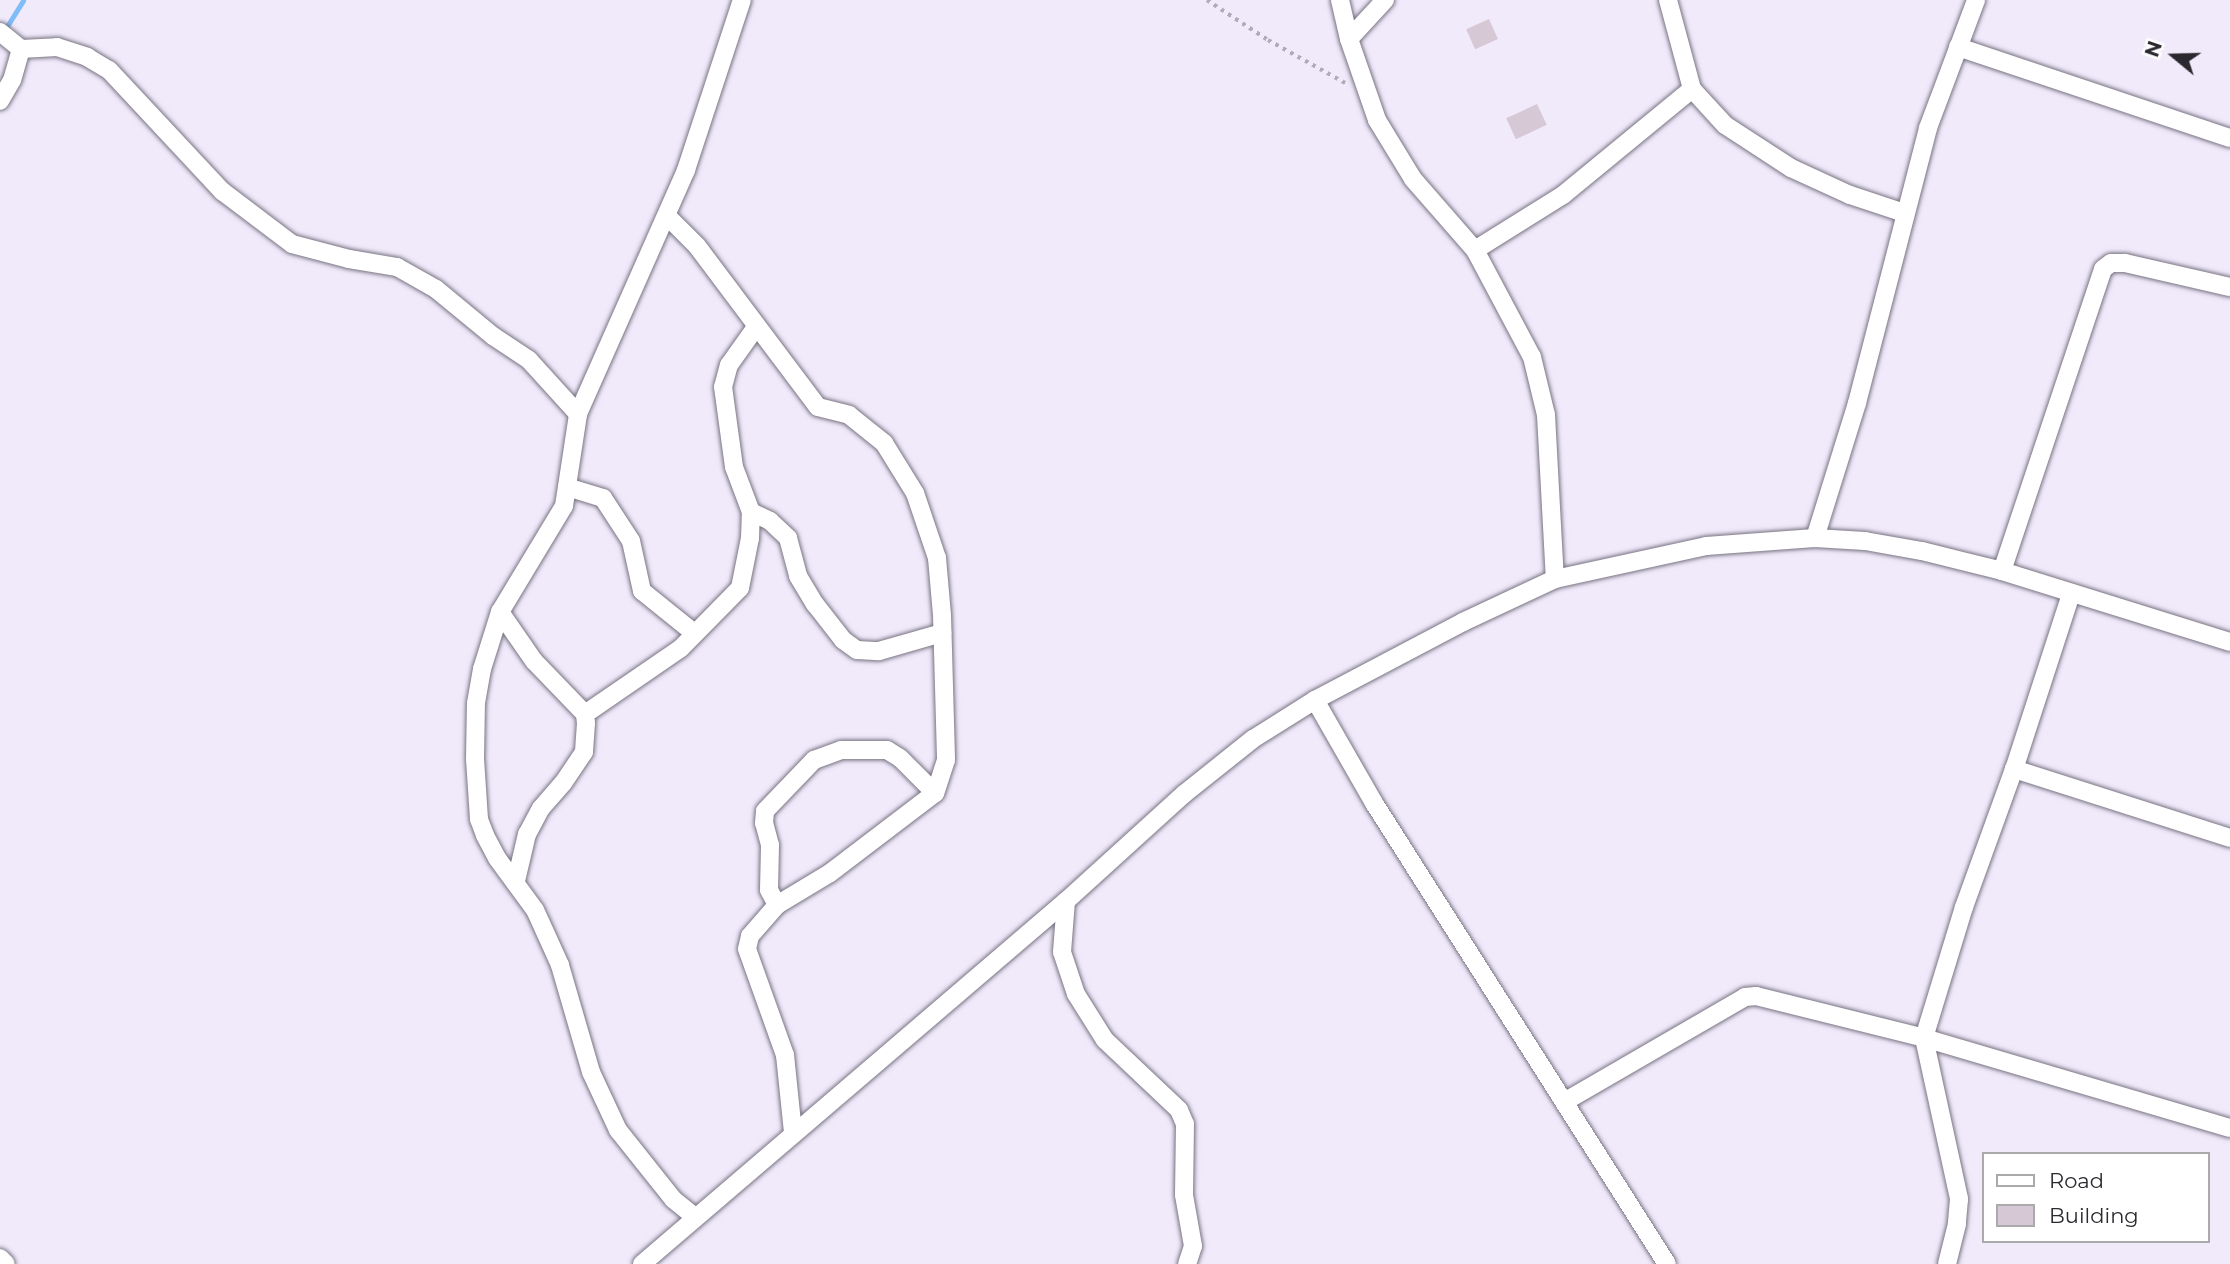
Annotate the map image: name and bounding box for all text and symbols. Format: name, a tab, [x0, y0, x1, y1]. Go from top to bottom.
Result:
north arrow	[2139, 21, 2209, 91]
text: N	[2140, 38, 2167, 60]
legend	[1982, 1152, 2209, 1243]
text: Road	[2049, 1168, 2104, 1193]
text: Building	[2049, 1203, 2139, 1228]

